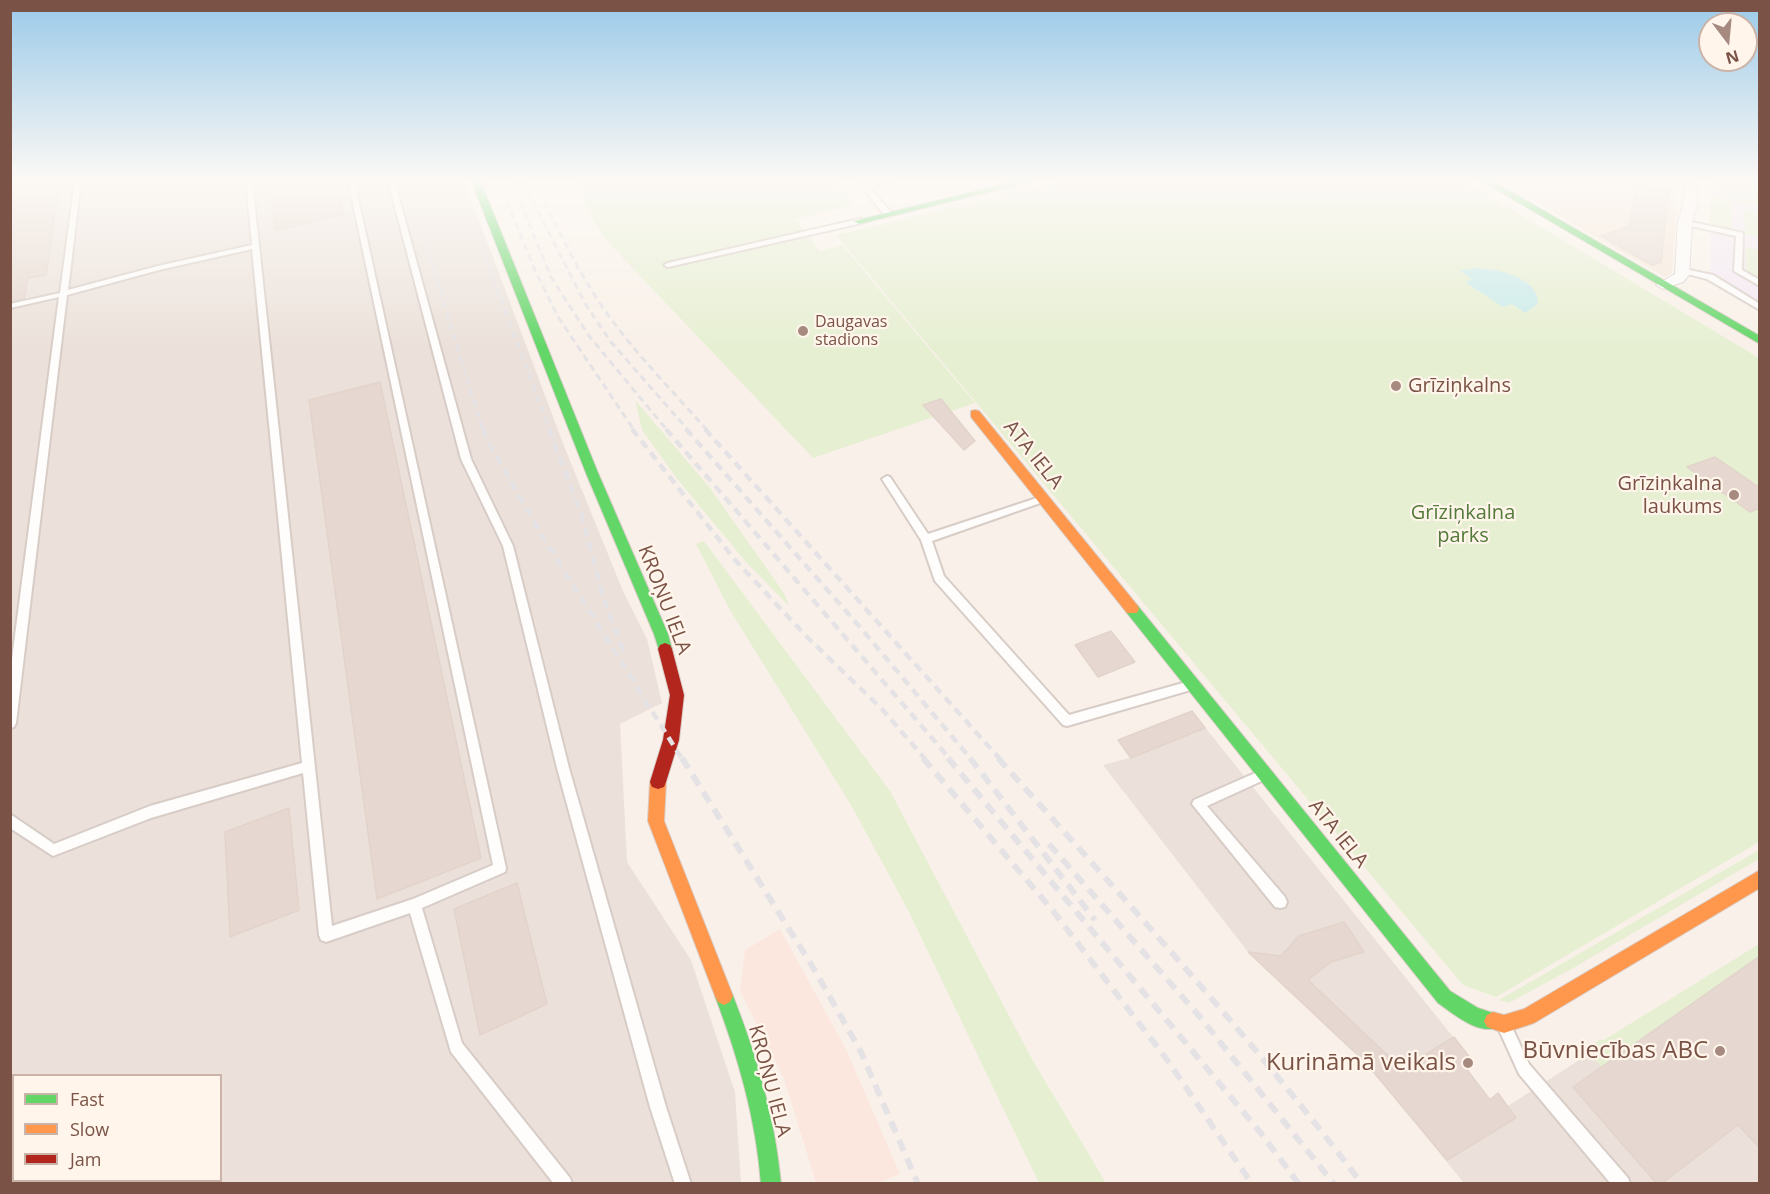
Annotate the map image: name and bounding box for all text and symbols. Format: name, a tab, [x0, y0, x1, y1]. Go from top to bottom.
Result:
north arrow	[1698, 12, 1758, 72]
text: N	[1723, 45, 1742, 70]
place label: Daugavas stadions	[815, 312, 887, 350]
marker: Daugavas stadions	[796, 324, 810, 338]
place label: Grīziņkalns	[1408, 374, 1511, 398]
marker: Grīziņkalns	[1389, 379, 1403, 393]
street label: ATA IELA	[998, 416, 1068, 494]
place label: Grīziņkalna laukums	[1617, 472, 1722, 519]
marker: Grīziņkalna laukums	[1727, 488, 1741, 502]
park label: Grīziņkalna parks	[1411, 501, 1515, 548]
street label: KROŅU IELA	[632, 542, 696, 658]
street label: ATA IELA	[1303, 795, 1373, 873]
street label: KROŅU IELA	[743, 1022, 795, 1140]
place label: Būvniecības ABC	[1522, 1037, 1708, 1065]
marker: Būvniecības ABC	[1713, 1044, 1727, 1058]
place label: Kurināmā veikals	[1266, 1049, 1456, 1077]
marker: Kurināmā veikals	[1461, 1056, 1475, 1070]
legend	[12, 1074, 222, 1182]
text: Fast	[70, 1087, 104, 1111]
text: Slow	[70, 1117, 109, 1141]
text: Jam	[70, 1147, 102, 1171]

